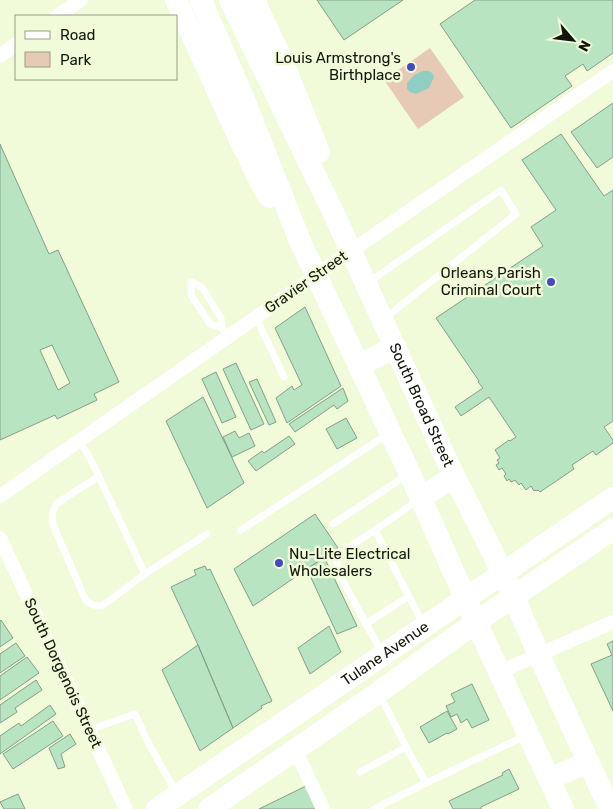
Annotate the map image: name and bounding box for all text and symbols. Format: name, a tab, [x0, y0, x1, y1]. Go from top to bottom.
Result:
legend	[15, 15, 178, 80]
north arrow	[548, 15, 598, 65]
text: Road	[60, 26, 96, 44]
text: N	[574, 37, 594, 54]
place label: Louis Armstrong's Birthplace	[275, 49, 401, 84]
text: Park	[60, 51, 91, 69]
marker: Louis Armstrong's Birthplace	[405, 61, 417, 73]
street label: Gravier Street	[261, 247, 351, 317]
place label: Orleans Parish Criminal Court	[441, 264, 541, 299]
marker: Orleans Parish Criminal Court	[545, 276, 557, 288]
street label: South Broad Street	[385, 340, 458, 470]
place label: Nu-Lite Electrical Wholesalers	[289, 545, 410, 580]
marker: Nu-Lite Electrical Wholesalers	[273, 557, 285, 569]
street label: South Dorgenois Street	[20, 595, 106, 751]
street label: Tulane Avenue	[338, 617, 432, 690]

